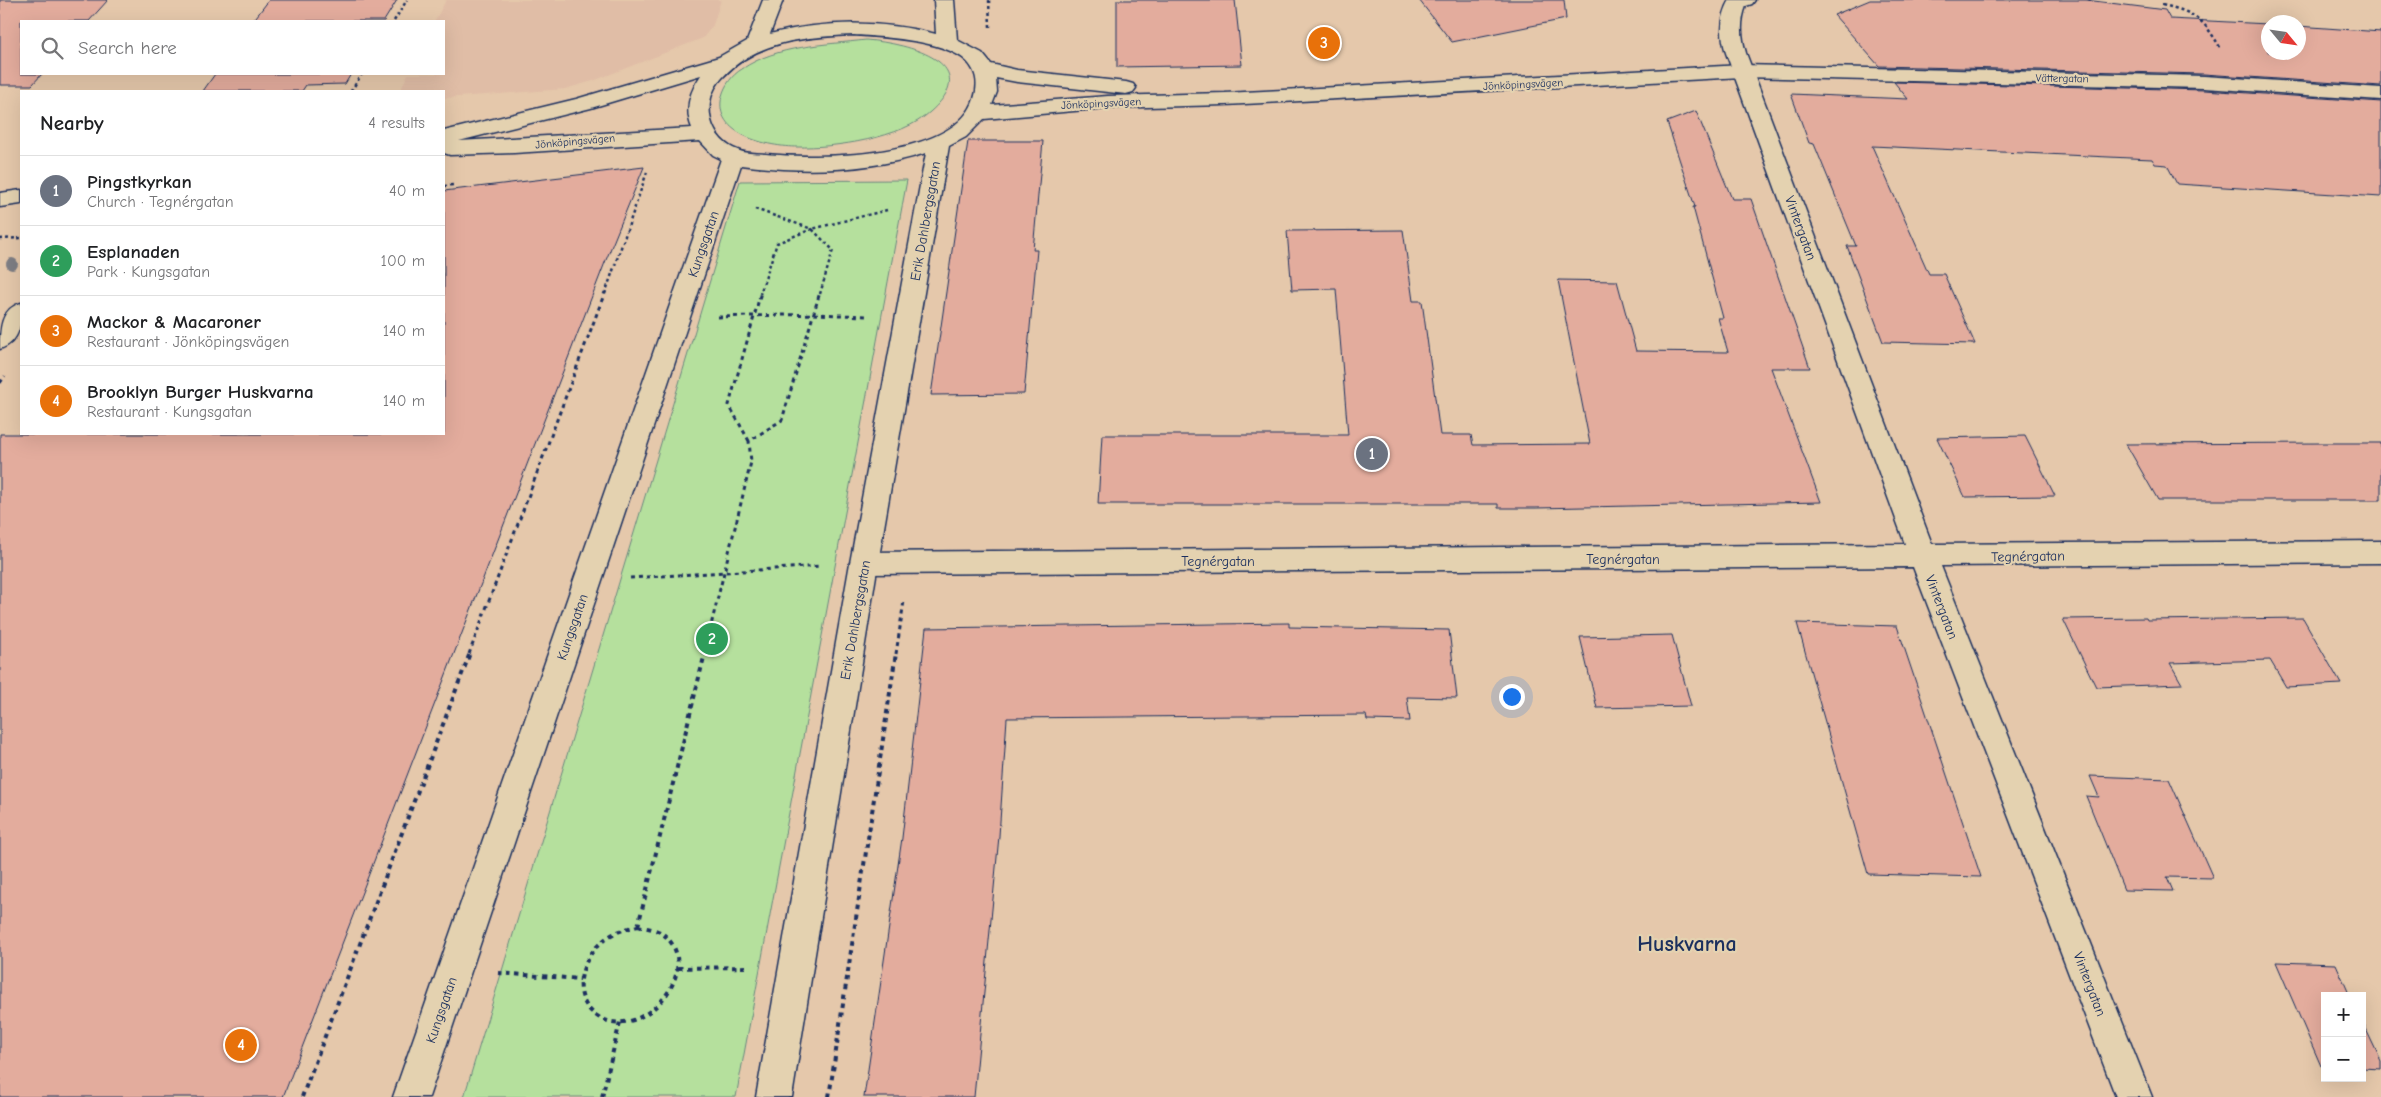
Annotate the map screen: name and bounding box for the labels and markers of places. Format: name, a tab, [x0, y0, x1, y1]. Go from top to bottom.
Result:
pin: 3	[1308, 24, 1340, 62]
pin: 1	[1356, 435, 1388, 473]
pin: 2	[696, 620, 728, 658]
pin: 4	[225, 1026, 257, 1064]

